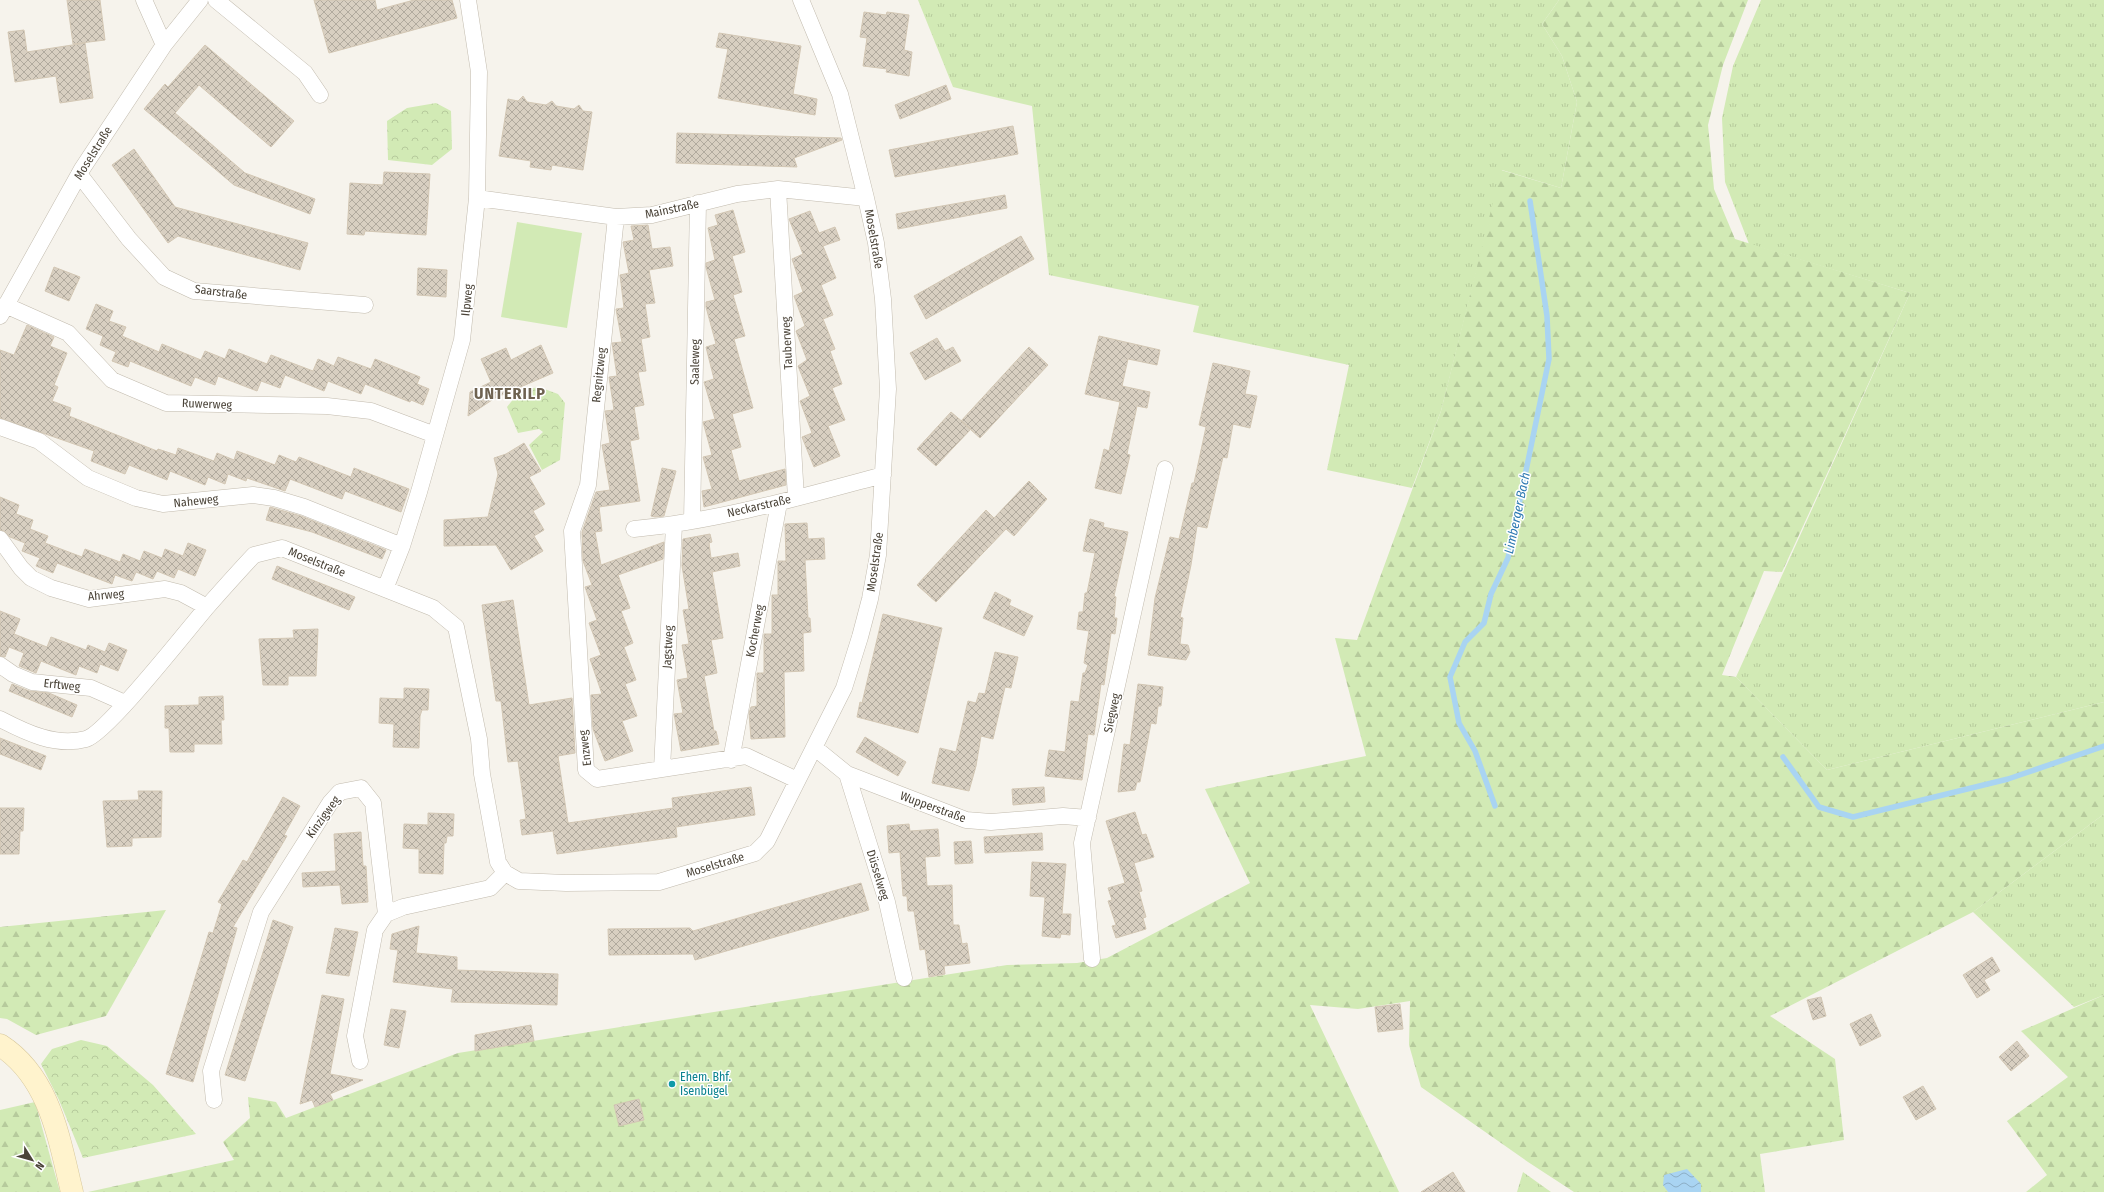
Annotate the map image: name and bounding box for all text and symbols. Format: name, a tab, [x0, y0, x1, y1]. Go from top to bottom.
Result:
street label: Moselstraße	[71, 124, 115, 182]
street label: Mainstraße	[644, 196, 700, 222]
street label: Moselstraße	[862, 208, 886, 270]
street label: Saarstraße	[194, 282, 248, 302]
street label: Ilpweg	[458, 283, 476, 317]
street label: Tauberweg	[779, 316, 795, 370]
street label: Saaleweg	[688, 339, 702, 385]
street label: Regnitzweg	[589, 346, 609, 403]
district label: UNTERILP	[474, 384, 546, 403]
street label: Ruwerweg	[182, 396, 233, 412]
water label: Limberger Bach	[1501, 471, 1533, 555]
street label: Naheweg	[173, 492, 219, 510]
street label: Neckarstraße	[726, 492, 792, 520]
street label: Moselstraße	[864, 531, 886, 593]
street label: Moselstraße	[286, 544, 348, 580]
street label: Ahrweg	[87, 586, 125, 604]
street label: Kocherweg	[743, 603, 767, 659]
street label: Jagstweg	[660, 625, 676, 669]
street label: Erftweg	[43, 676, 81, 694]
street label: Siegweg	[1101, 692, 1123, 734]
street label: Enzweg	[576, 729, 594, 767]
street label: Wupperstraße	[898, 789, 968, 825]
street label: Kinzigweg	[303, 793, 343, 841]
street label: Düsselweg	[864, 848, 892, 902]
street label: Moselstraße	[684, 849, 746, 880]
place label: Ehem. Bhf. Isenbügel	[680, 1070, 731, 1098]
marker: Ehem. Bhf. Isenbügel	[667, 1079, 677, 1089]
north arrow	[12, 1140, 52, 1180]
text: N	[32, 1159, 47, 1172]

